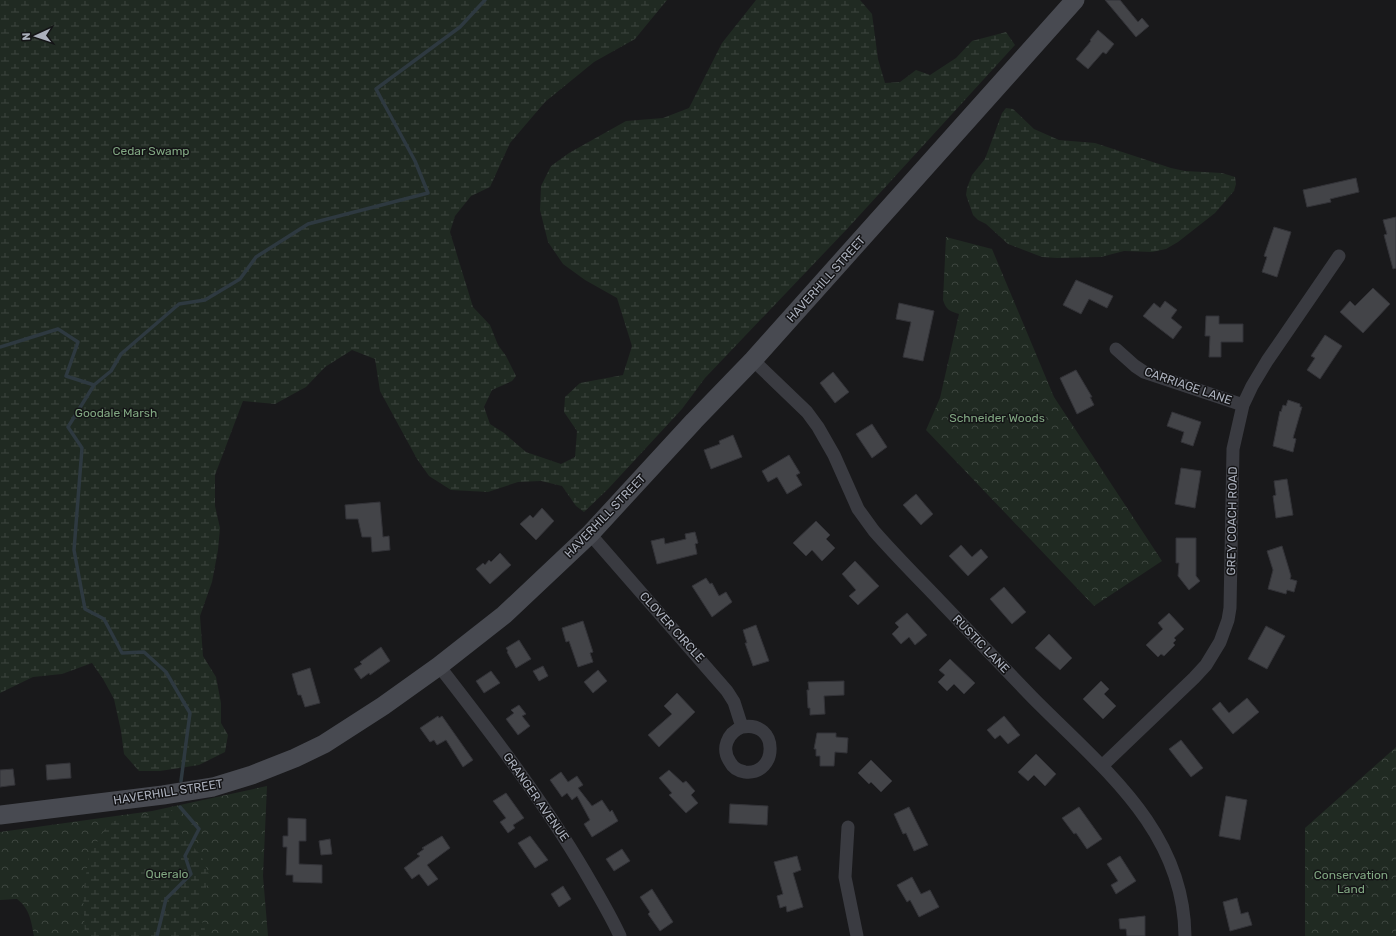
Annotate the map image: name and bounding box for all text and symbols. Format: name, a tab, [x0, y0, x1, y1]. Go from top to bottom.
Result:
north arrow	[16, 16, 56, 56]
text: N	[20, 32, 33, 41]
park label: Cedar Swamp	[112, 144, 190, 158]
street label: HAVERHILL STREET	[784, 233, 868, 325]
street label: CARRIAGE LANE	[1142, 364, 1234, 408]
park label: Goodale Marsh	[75, 406, 157, 420]
park label: Schneider Woods	[949, 411, 1045, 425]
street label: GREY COACH ROAD	[1224, 466, 1240, 576]
street label: HAVERHILL STREET	[562, 471, 649, 561]
street label: CLOVER CIRCLE	[637, 589, 707, 665]
street label: RUSTIC LANE	[950, 612, 1012, 676]
street label: GRANGER AVENUE	[500, 750, 572, 844]
street label: HAVERHILL STREET	[112, 776, 224, 808]
park label: Queralo	[146, 867, 189, 881]
park label: Conservation Land	[1314, 868, 1388, 896]

